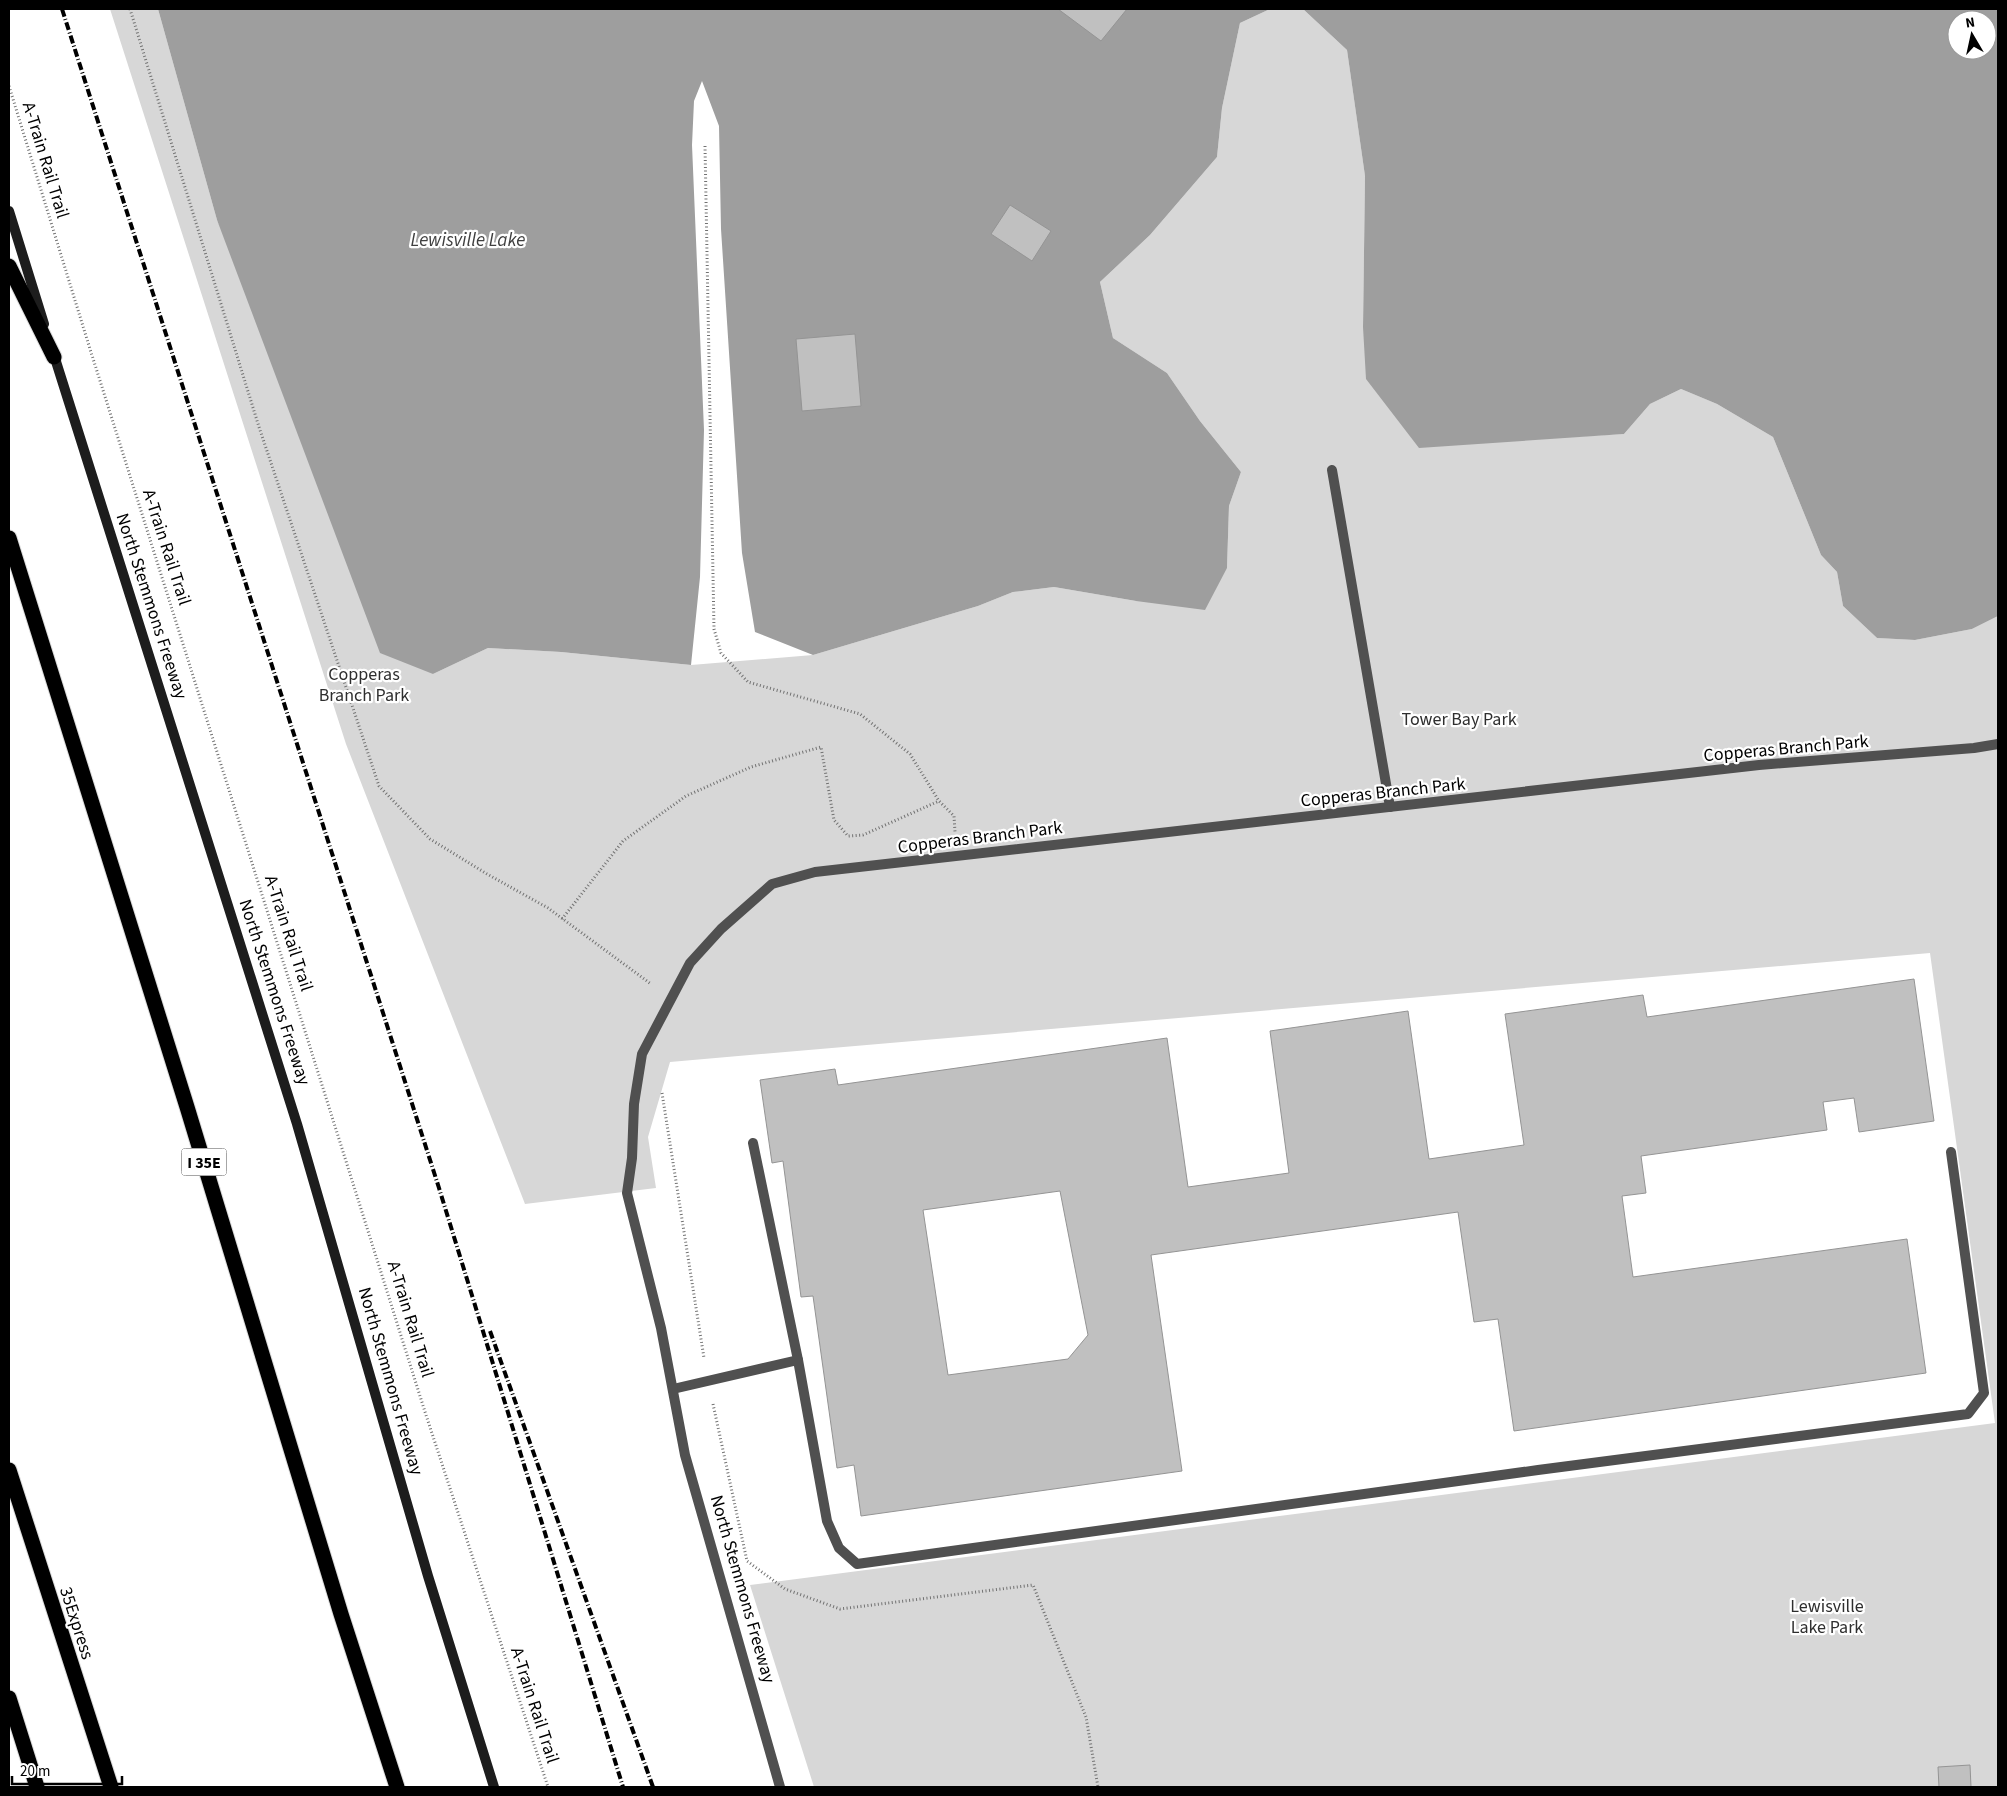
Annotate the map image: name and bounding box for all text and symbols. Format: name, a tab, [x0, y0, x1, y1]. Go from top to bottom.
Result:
north arrow	[1947, 10, 1997, 60]
text: N	[1964, 13, 1976, 34]
street label: A-Train Rail Trail	[16, 99, 75, 222]
water label: Lewisville Lake	[411, 227, 525, 254]
street label: A-Train Rail Trail	[136, 486, 197, 608]
street label: North Stemmons Freeway	[110, 510, 194, 703]
park label: Copperas Branch Park	[319, 662, 409, 708]
park label: Tower Bay Park	[1401, 707, 1517, 732]
street label: Copperas Branch Park	[1702, 729, 1870, 768]
street label: Copperas Branch Park	[1299, 771, 1467, 814]
street label: Copperas Branch Park	[896, 815, 1064, 860]
street label: A-Train Rail Trail	[258, 872, 319, 994]
street label: North Stemmons Freeway	[233, 896, 317, 1089]
road number: I 35E	[182, 1148, 226, 1176]
street label: A-Train Rail Trail	[381, 1258, 440, 1381]
street label: North Stemmons Freeway	[352, 1284, 429, 1479]
street label: North Stemmons Freeway	[704, 1492, 781, 1687]
street label: 35Express	[53, 1584, 100, 1663]
park label: Lewisville Lake Park	[1790, 1594, 1864, 1640]
street label: A-Train Rail Trail	[504, 1644, 565, 1766]
scale bar	[12, 1754, 122, 1786]
text: 20 m	[20, 1761, 50, 1782]

